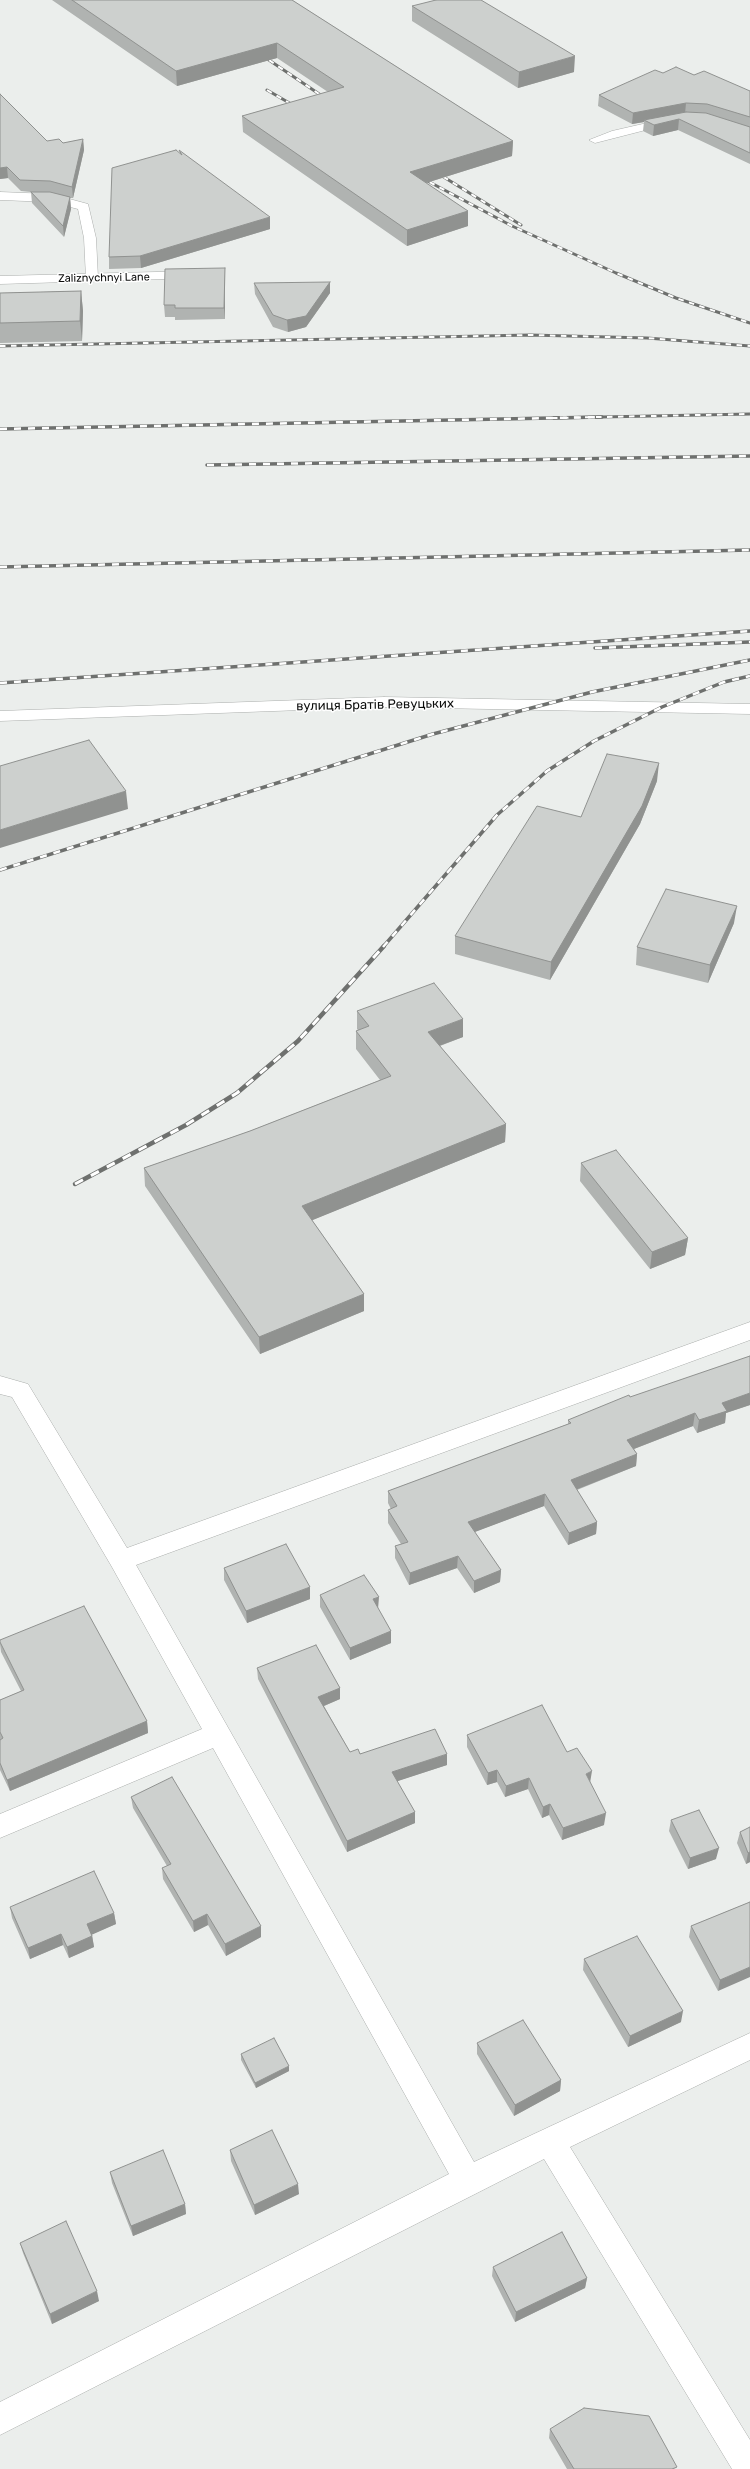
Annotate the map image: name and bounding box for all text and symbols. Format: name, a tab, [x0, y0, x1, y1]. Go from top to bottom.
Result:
street label: Zaliznychnyi Lane	[58, 271, 150, 285]
street label: вулиця Братів Ревуцьких	[296, 696, 454, 714]

